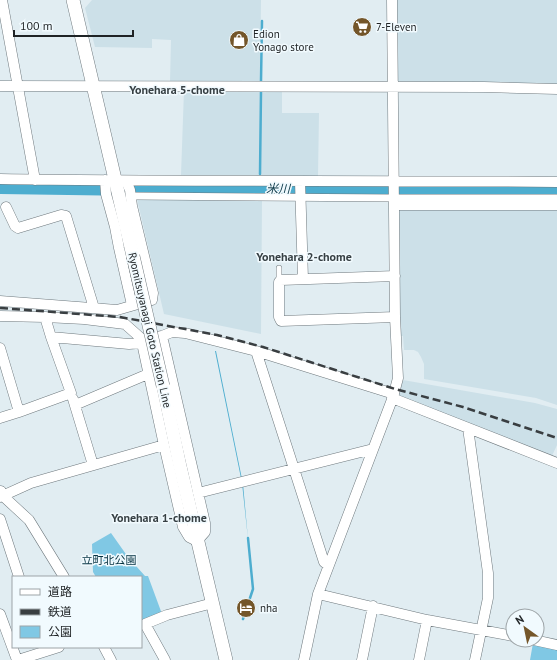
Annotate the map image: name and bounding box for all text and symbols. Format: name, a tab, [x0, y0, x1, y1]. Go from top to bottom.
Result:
scale bar	[14, 12, 133, 38]
supermarket icon: 7-Eleven	[351, 16, 373, 38]
text: 100 m	[20, 18, 53, 33]
place label: 7-Eleven	[376, 20, 417, 34]
place label: Edion Yonago store	[253, 27, 314, 54]
shop icon: Edion Yonago store	[228, 29, 250, 51]
district label: Yonehara 5-chome	[128, 82, 225, 97]
water label: 米川	[266, 181, 292, 196]
district label: Yonehara 2-chome	[255, 249, 352, 264]
street label: Ryomitsuyanagi Goto Station Line	[125, 251, 175, 409]
district label: Yonehara 1-chome	[110, 510, 207, 525]
park label: 立町北公園	[82, 553, 137, 567]
legend	[12, 576, 142, 648]
text: 道路	[48, 584, 72, 599]
hotel icon: nha	[235, 597, 257, 619]
place label: nha	[260, 601, 278, 615]
text: 鉄道	[48, 604, 72, 619]
north arrow	[505, 608, 545, 648]
text: N	[513, 612, 526, 627]
text: 公園	[48, 624, 72, 639]

